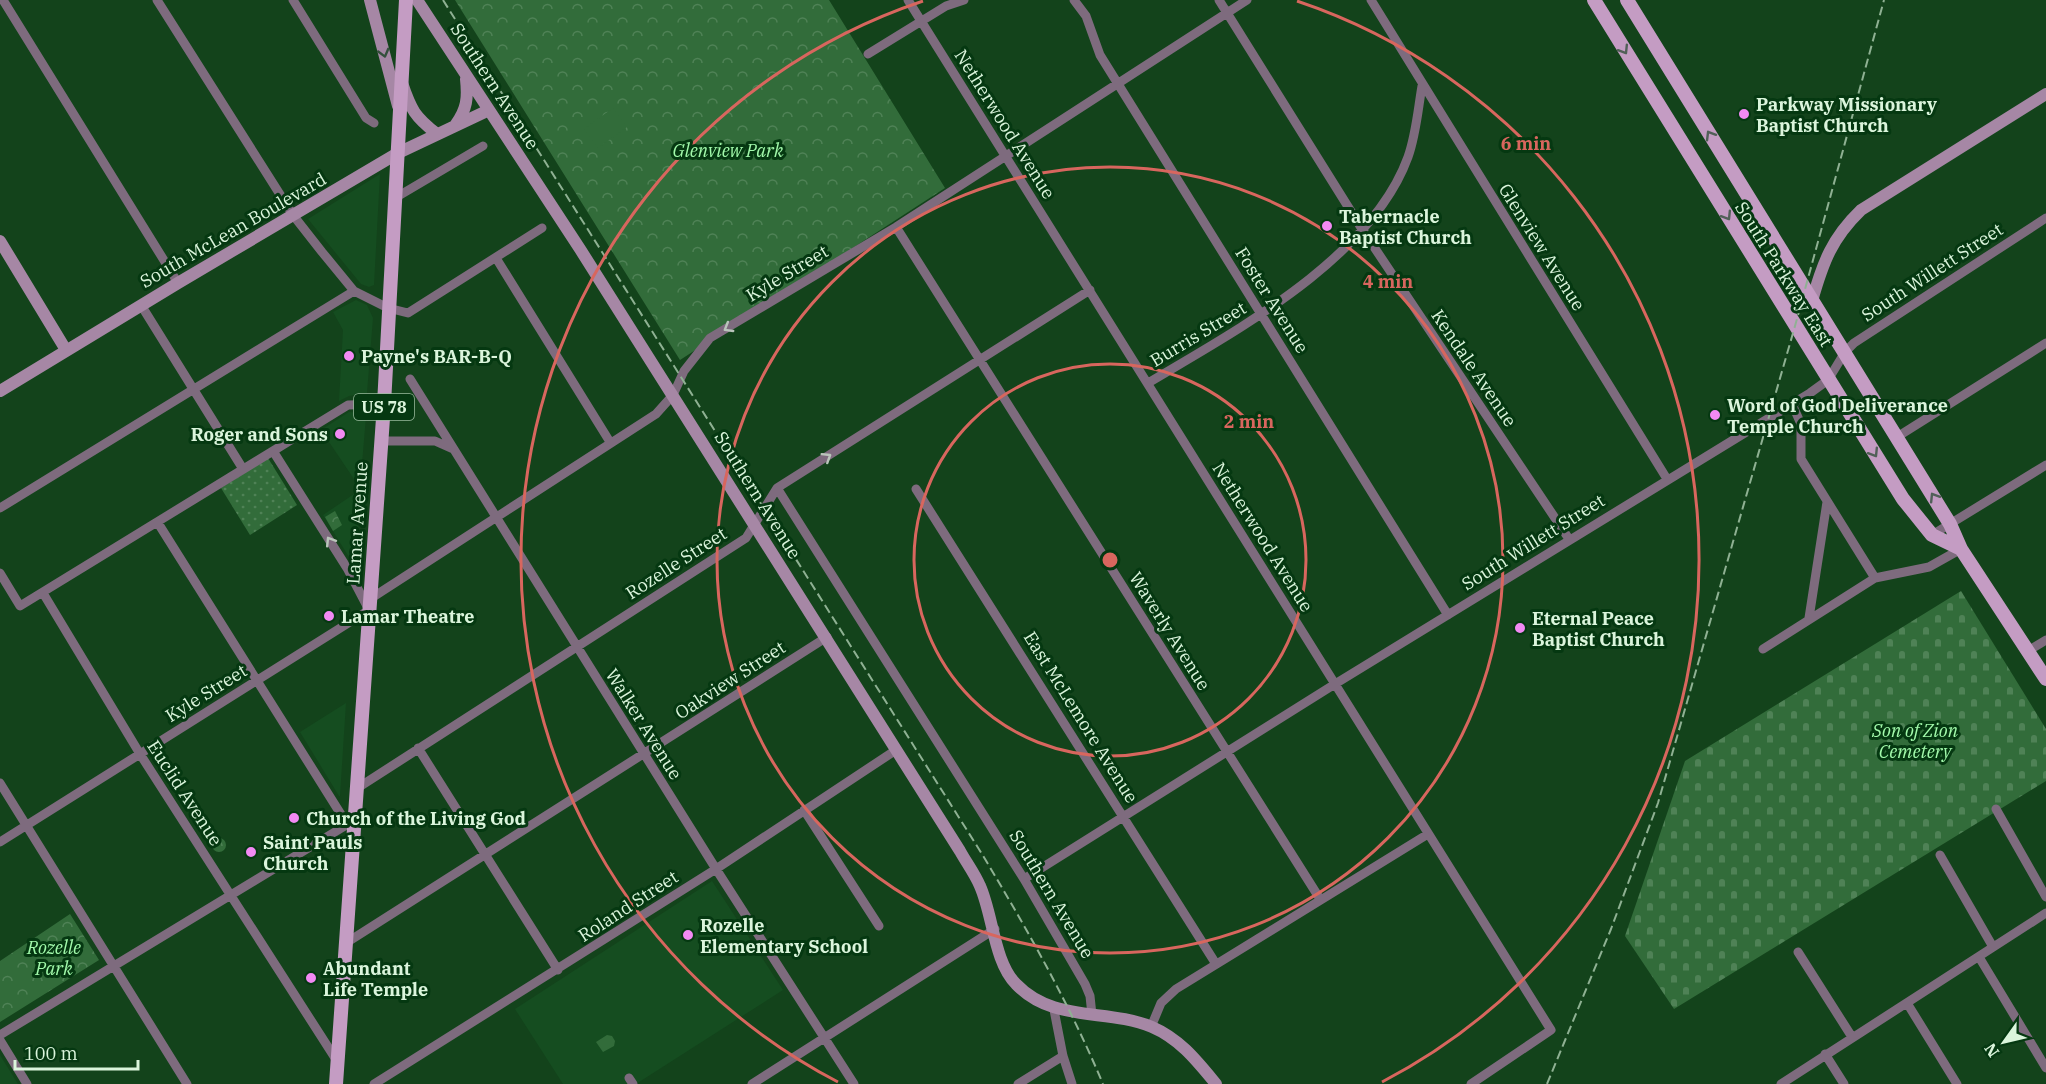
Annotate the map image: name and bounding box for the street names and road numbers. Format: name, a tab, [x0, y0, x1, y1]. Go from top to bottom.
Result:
street label: Southern Avenue	[446, 18, 544, 154]
street label: Netherwood Avenue	[950, 45, 1060, 203]
street label: South McLean Boulevard	[136, 167, 330, 293]
street label: Glenview Avenue	[1494, 179, 1590, 315]
street label: South Parkway East	[1730, 197, 1838, 351]
street label: South Willett Street	[1857, 218, 2007, 326]
street label: Kyle Street	[742, 240, 832, 306]
street label: Foster Avenue	[1230, 243, 1314, 357]
street label: Burris Street	[1146, 296, 1250, 372]
street label: Kendale Avenue	[1426, 305, 1522, 431]
road number: US 78	[354, 394, 414, 420]
street label: Southern Avenue	[710, 427, 806, 563]
street label: Netherwood Avenue	[1208, 458, 1318, 616]
street label: Lamar Avenue	[341, 461, 373, 585]
street label: South Willett Street	[1457, 489, 1609, 595]
street label: Rozelle Street	[621, 522, 731, 604]
street label: Waverly Avenue	[1124, 567, 1216, 695]
street label: East McLemore Avenue	[1019, 627, 1143, 807]
street label: Oakview Street	[671, 636, 789, 724]
street label: Kyle Street	[161, 659, 251, 727]
street label: Walker Avenue	[601, 664, 687, 784]
street label: Euclid Avenue	[142, 736, 228, 850]
street label: Southern Avenue	[1005, 825, 1099, 963]
street label: Roland Street	[574, 865, 682, 947]

